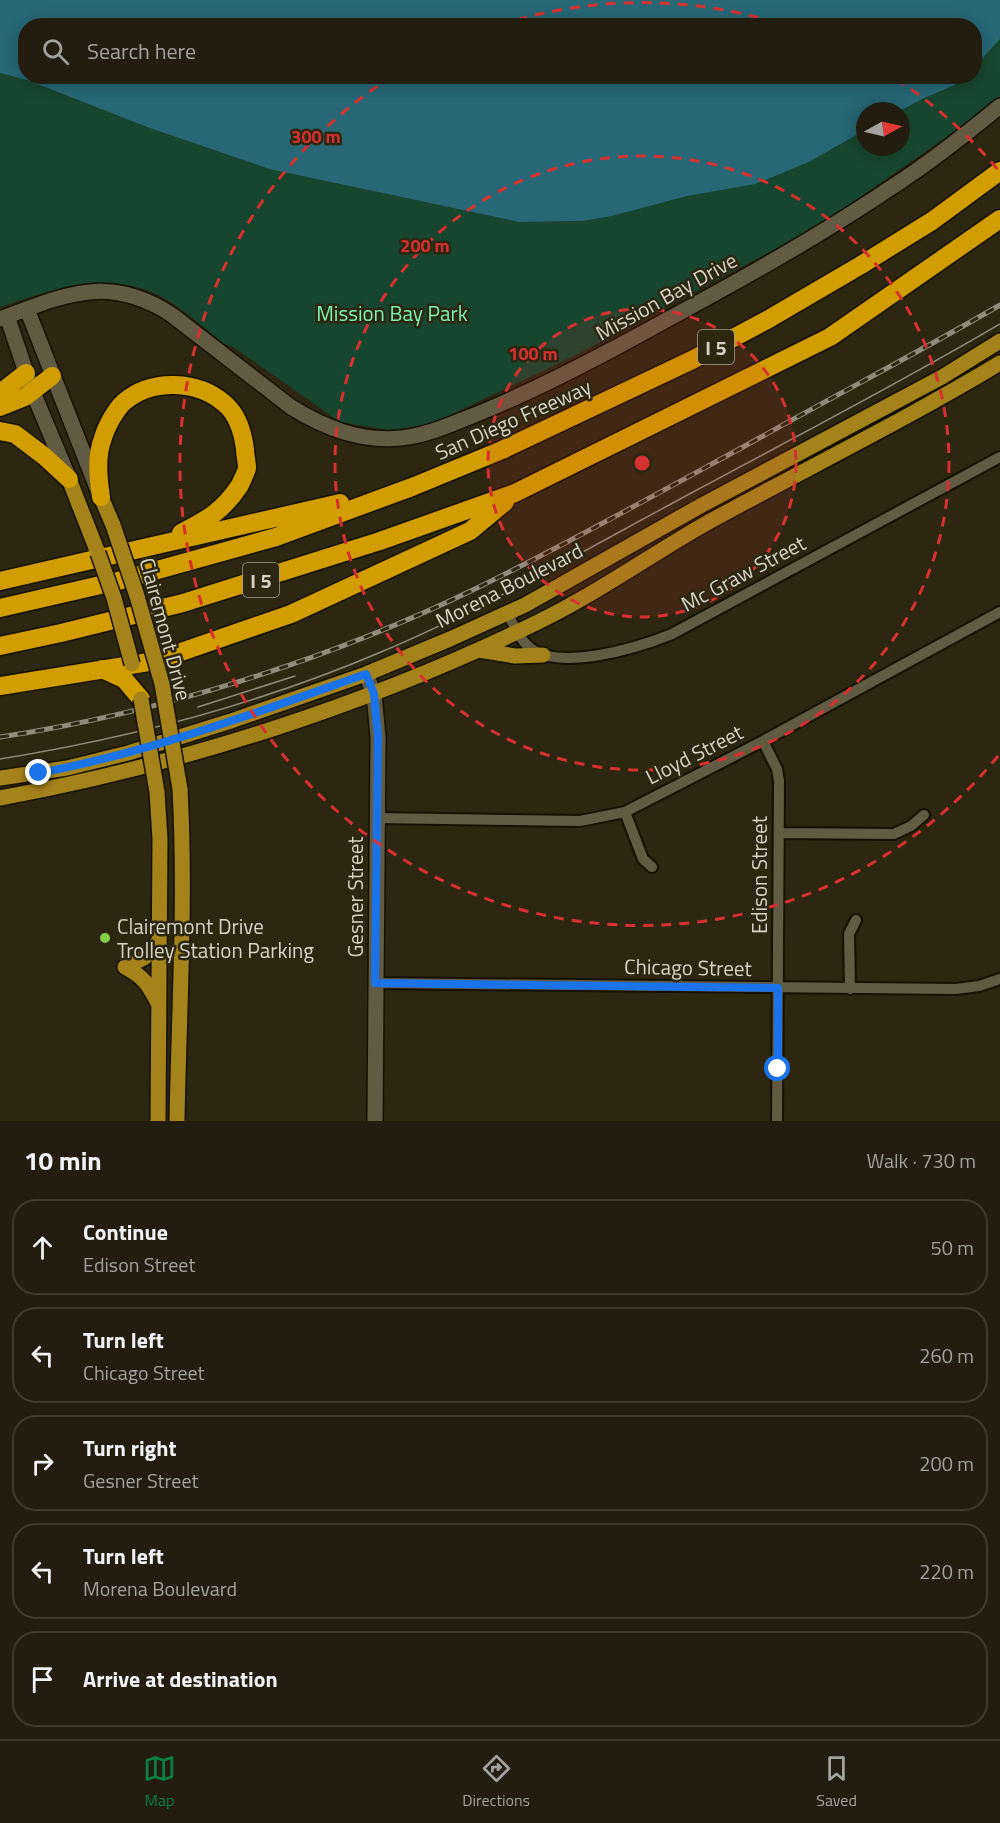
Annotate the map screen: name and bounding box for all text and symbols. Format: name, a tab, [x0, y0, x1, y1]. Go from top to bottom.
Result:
search box	[18, 18, 982, 84]
text: Search here	[87, 34, 196, 68]
icon: search	[39, 35, 72, 68]
north arrow	[856, 102, 910, 156]
text: 300 m	[291, 123, 341, 150]
text: 200 m	[400, 232, 450, 259]
street label: Mission Bay Drive	[589, 244, 743, 348]
park label: Mission Bay Park	[316, 297, 468, 329]
road number: I 5	[698, 330, 734, 364]
text: 100 m	[508, 340, 558, 367]
street label: San Diego Freeway	[430, 370, 596, 468]
centre of rings	[632, 453, 652, 473]
street label: Mc Graw Street	[675, 526, 811, 619]
street label: Morena Boulevard	[430, 534, 588, 636]
street label: Clairemont Drive	[132, 554, 200, 704]
road number: I 5	[243, 563, 279, 597]
street label: Lloyd Street	[640, 715, 749, 792]
route end	[25, 759, 51, 785]
street label: Edison Street	[743, 815, 775, 934]
street label: Gesner Street	[339, 836, 371, 958]
place label: Clairemont Drive Trolley Station Parking	[117, 910, 314, 966]
marker: Clairemont Drive Trolley Station Parking	[98, 931, 112, 945]
street label: Chicago Street	[624, 950, 753, 984]
route start	[764, 1055, 790, 1081]
text: 10 min	[24, 1141, 102, 1180]
text: Walk · 730 m	[867, 1145, 976, 1176]
text: Continue	[83, 1215, 168, 1249]
icon: ahead	[26, 1231, 59, 1264]
text: 50 m	[930, 1232, 974, 1263]
text: Edison Street	[83, 1249, 195, 1280]
text: Turn left	[83, 1323, 164, 1357]
icon: left	[26, 1339, 59, 1372]
text: 260 m	[919, 1340, 974, 1371]
text: Chicago Street	[83, 1357, 205, 1388]
text: Turn right	[83, 1431, 177, 1465]
icon: right	[26, 1447, 59, 1480]
text: 200 m	[919, 1448, 974, 1479]
text: Gesner Street	[83, 1465, 198, 1496]
text: Turn left	[83, 1539, 164, 1573]
icon: left	[26, 1555, 59, 1588]
text: 220 m	[919, 1556, 974, 1587]
text: Morena Boulevard	[83, 1573, 237, 1604]
text: Arrive at destination	[83, 1662, 278, 1696]
icon: arrive	[26, 1663, 59, 1696]
tab: Map	[143, 1752, 176, 1812]
tab: Directions	[462, 1752, 530, 1812]
tab: Saved	[816, 1752, 857, 1812]

